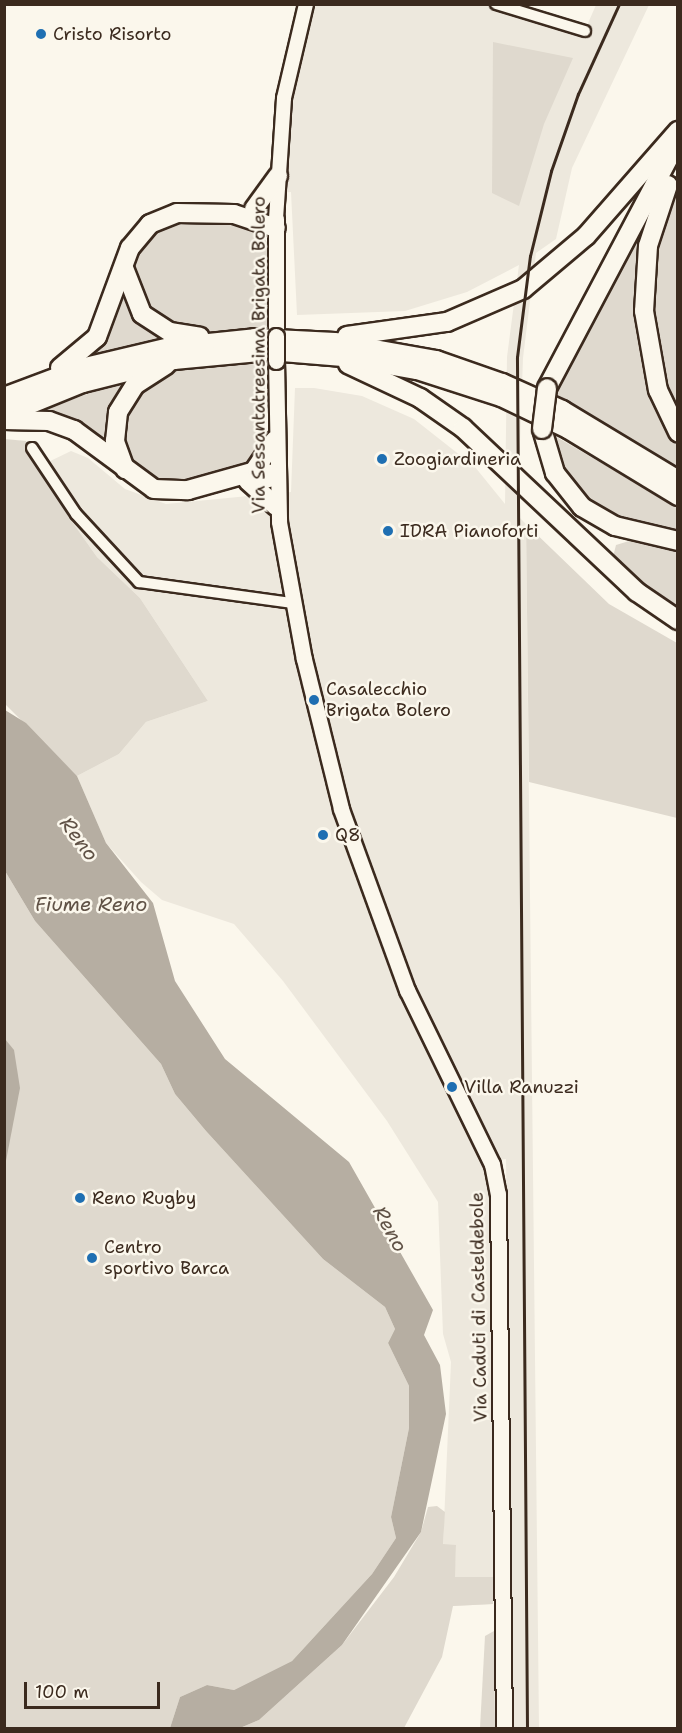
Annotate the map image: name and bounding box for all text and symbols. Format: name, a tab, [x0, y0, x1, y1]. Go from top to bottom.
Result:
place label: Cristo Risorto	[53, 23, 171, 45]
marker: Cristo Risorto	[34, 27, 48, 41]
street label: Via Sessantatreesima Brigata Bolero	[248, 196, 270, 514]
place label: Zoogiardineria	[394, 448, 521, 470]
marker: Zoogiardineria	[375, 452, 389, 466]
place label: IDRA Pianoforti	[400, 520, 539, 542]
marker: IDRA Pianoforti	[381, 524, 395, 538]
place label: Casalecchio Brigata Bolero	[326, 679, 451, 722]
marker: Casalecchio Brigata Bolero	[307, 693, 321, 707]
water label: Reno	[55, 812, 103, 866]
place label: Q8	[335, 824, 361, 846]
marker: Q8	[316, 828, 330, 842]
water label: Fiume Reno	[35, 892, 147, 916]
place label: Villa Ranuzzi	[464, 1076, 579, 1098]
marker: Villa Ranuzzi	[445, 1080, 459, 1094]
place label: Reno Rugby	[92, 1187, 196, 1209]
marker: Reno Rugby	[73, 1191, 87, 1205]
street label: Via Caduti di Casteldebole	[466, 1192, 492, 1422]
water label: Reno	[368, 1202, 412, 1256]
place label: Centro sportivo Barca	[104, 1237, 229, 1280]
marker: Centro sportivo Barca	[85, 1251, 99, 1265]
scale bar	[27, 1670, 164, 1708]
text: 100 m	[35, 1680, 89, 1704]

